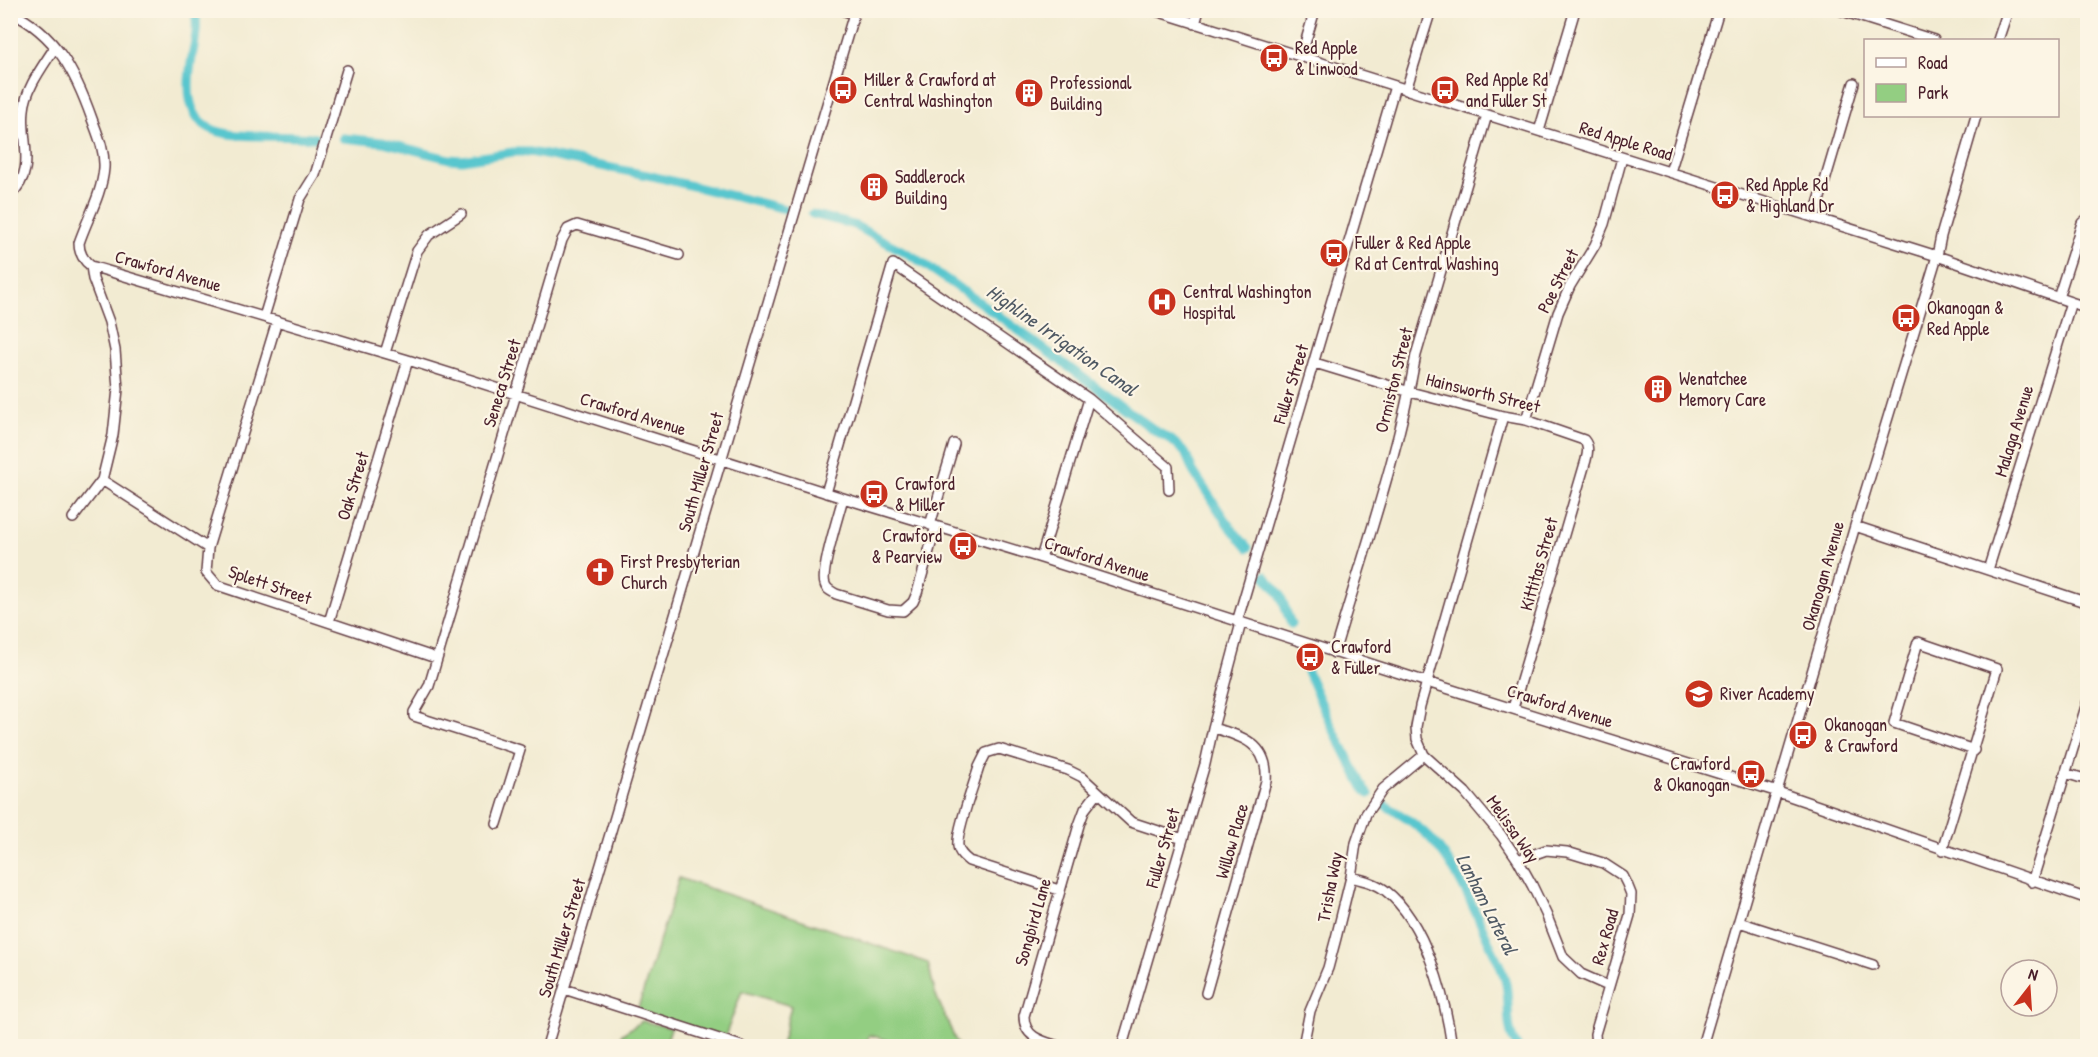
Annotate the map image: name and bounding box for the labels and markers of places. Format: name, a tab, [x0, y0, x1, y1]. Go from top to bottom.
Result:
place label: Red Apple & Linwood	[1295, 35, 1358, 81]
bus stop icon: Red Apple & Linwood	[1258, 42, 1290, 74]
place label: Miller & Crawford at Central Washington	[864, 67, 996, 113]
place label: Red Apple Rd and Fuller St	[1466, 67, 1548, 113]
place label: Professional Building	[1050, 70, 1132, 116]
bus stop icon: Miller & Crawford at Central Washington	[827, 74, 859, 106]
bus stop icon: Red Apple Rd and Fuller St	[1429, 74, 1461, 106]
building icon: Professional Building	[1013, 77, 1045, 109]
place label: Saddlerock Building	[895, 164, 965, 210]
building icon: Saddlerock Building	[858, 171, 890, 203]
place label: Red Apple Rd & Highland Dr	[1746, 172, 1834, 218]
bus stop icon: Red Apple Rd & Highland Dr	[1709, 179, 1741, 211]
place label: Fuller & Red Apple Rd at Central Washing	[1354, 230, 1499, 276]
bus stop icon: Fuller & Red Apple Rd at Central Washing	[1318, 237, 1350, 269]
place label: Central Washington Hospital	[1183, 279, 1312, 325]
hospital icon: Central Washington Hospital	[1146, 286, 1178, 318]
place label: Okanogan & Red Apple	[1927, 295, 2004, 341]
bus stop icon: Okanogan & Red Apple	[1890, 302, 1922, 334]
place label: Wenatchee Memory Care	[1679, 366, 1766, 412]
building icon: Wenatchee Memory Care	[1642, 373, 1674, 405]
place label: Crawford & Miller	[895, 471, 955, 517]
bus stop icon: Crawford & Miller	[858, 478, 890, 510]
place label: Crawford & Pearview	[872, 523, 942, 569]
bus stop icon: Crawford & Pearview	[947, 530, 979, 562]
place label: First Presbyterian Church	[620, 549, 740, 595]
church icon: First Presbyterian Church	[584, 556, 616, 588]
place label: Crawford & Fuller	[1331, 634, 1391, 680]
bus stop icon: Crawford & Fuller	[1294, 641, 1326, 673]
school or university icon: River Academy	[1683, 678, 1715, 710]
place label: River Academy	[1720, 681, 1815, 706]
place label: Okanogan & Crawford	[1824, 712, 1898, 758]
bus stop icon: Okanogan & Crawford	[1787, 719, 1819, 751]
place label: Crawford & Okanogan	[1653, 751, 1730, 797]
bus stop icon: Crawford & Okanogan	[1735, 758, 1767, 790]

